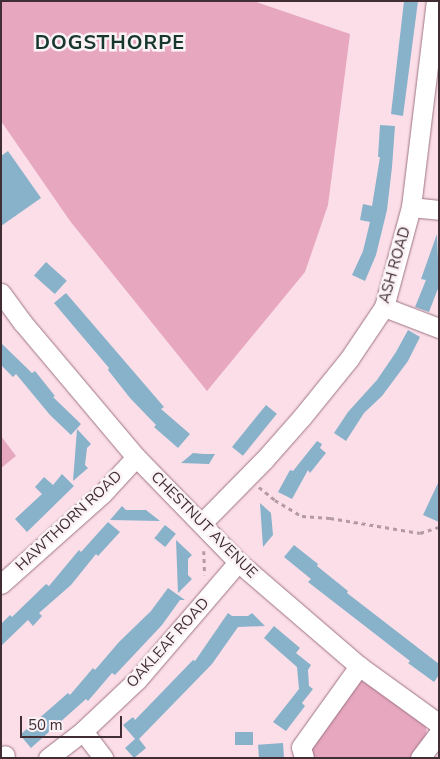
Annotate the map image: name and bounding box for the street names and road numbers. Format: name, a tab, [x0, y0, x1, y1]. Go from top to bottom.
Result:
street label: ASH ROAD	[376, 225, 414, 305]
street label: HAWTHORN ROAD	[12, 467, 126, 575]
street label: CHESTNUT AVENUE	[147, 468, 261, 582]
street label: OAKLEAF ROAD	[123, 594, 213, 692]

